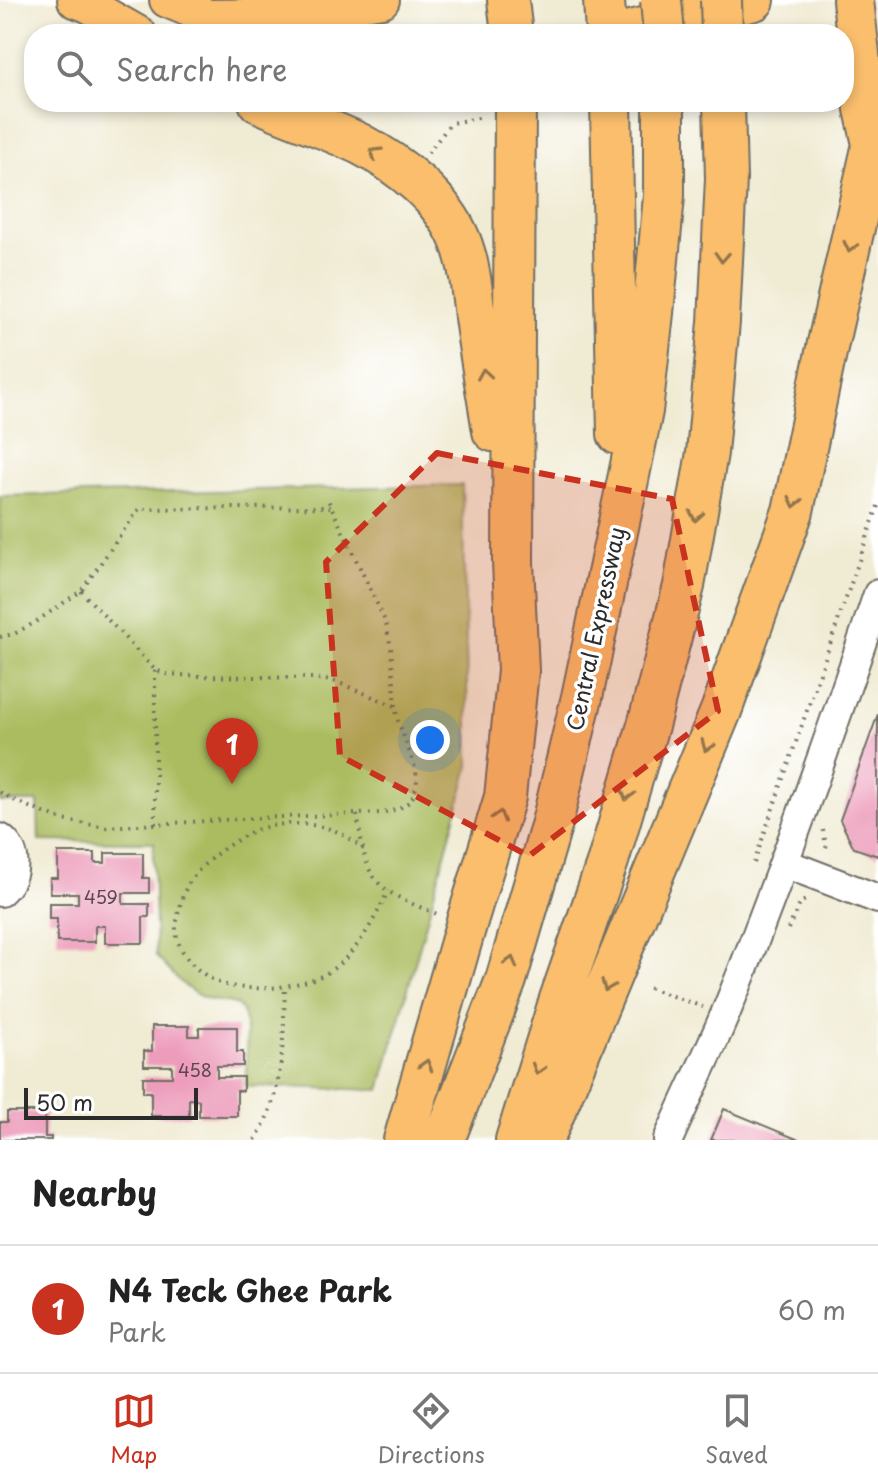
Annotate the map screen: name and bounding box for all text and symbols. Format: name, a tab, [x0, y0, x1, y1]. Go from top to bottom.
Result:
search box	[24, 24, 854, 112]
icon: search	[52, 46, 96, 90]
text: Search here	[116, 46, 288, 91]
one-way arrow	[369, 148, 384, 163]
one-way arrow	[842, 240, 859, 254]
one-way arrow	[714, 251, 731, 264]
one-way arrow	[476, 367, 493, 381]
one-way arrow	[787, 494, 804, 508]
one-way arrow	[689, 509, 706, 523]
street label: Central Expressway	[557, 524, 632, 734]
pin: 1	[206, 718, 258, 784]
your location	[410, 720, 450, 760]
one-way arrow	[700, 738, 716, 752]
one-way arrow	[620, 788, 636, 801]
one-way arrow	[490, 809, 506, 823]
house number: 459	[84, 883, 118, 910]
one-way arrow	[502, 956, 518, 970]
one-way arrow	[600, 978, 616, 992]
house number: 458	[178, 1056, 212, 1083]
one-way arrow	[417, 1059, 433, 1072]
one-way arrow	[531, 1061, 547, 1075]
scale bar	[24, 1084, 198, 1120]
text: 50 m	[36, 1085, 93, 1118]
text: Nearby	[32, 1166, 157, 1218]
text: N4 Teck Ghee Park	[108, 1267, 392, 1312]
text: 1	[52, 1290, 64, 1329]
text: 60 m	[778, 1290, 846, 1329]
text: Park	[108, 1312, 166, 1351]
tab: Map	[110, 1389, 157, 1470]
tab: Directions	[378, 1389, 485, 1470]
tab: Saved	[705, 1389, 768, 1470]

